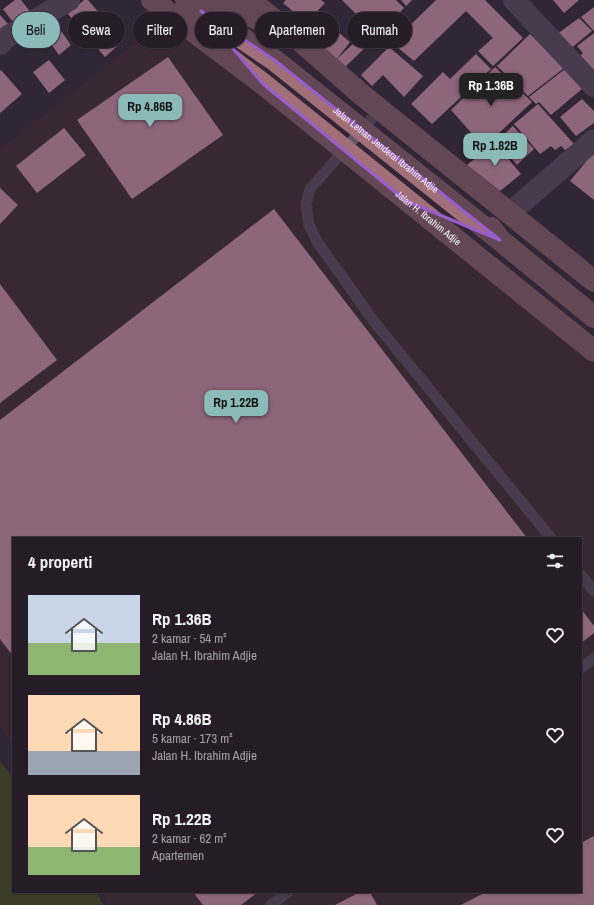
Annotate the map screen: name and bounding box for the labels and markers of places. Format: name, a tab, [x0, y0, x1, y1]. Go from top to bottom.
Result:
pin: Rp 1.36B	[450, 73, 532, 107]
pin: Rp 4.86B	[109, 94, 191, 128]
pin: Rp 1.82B	[454, 133, 536, 167]
pin: Rp 1.22B	[195, 390, 277, 424]

